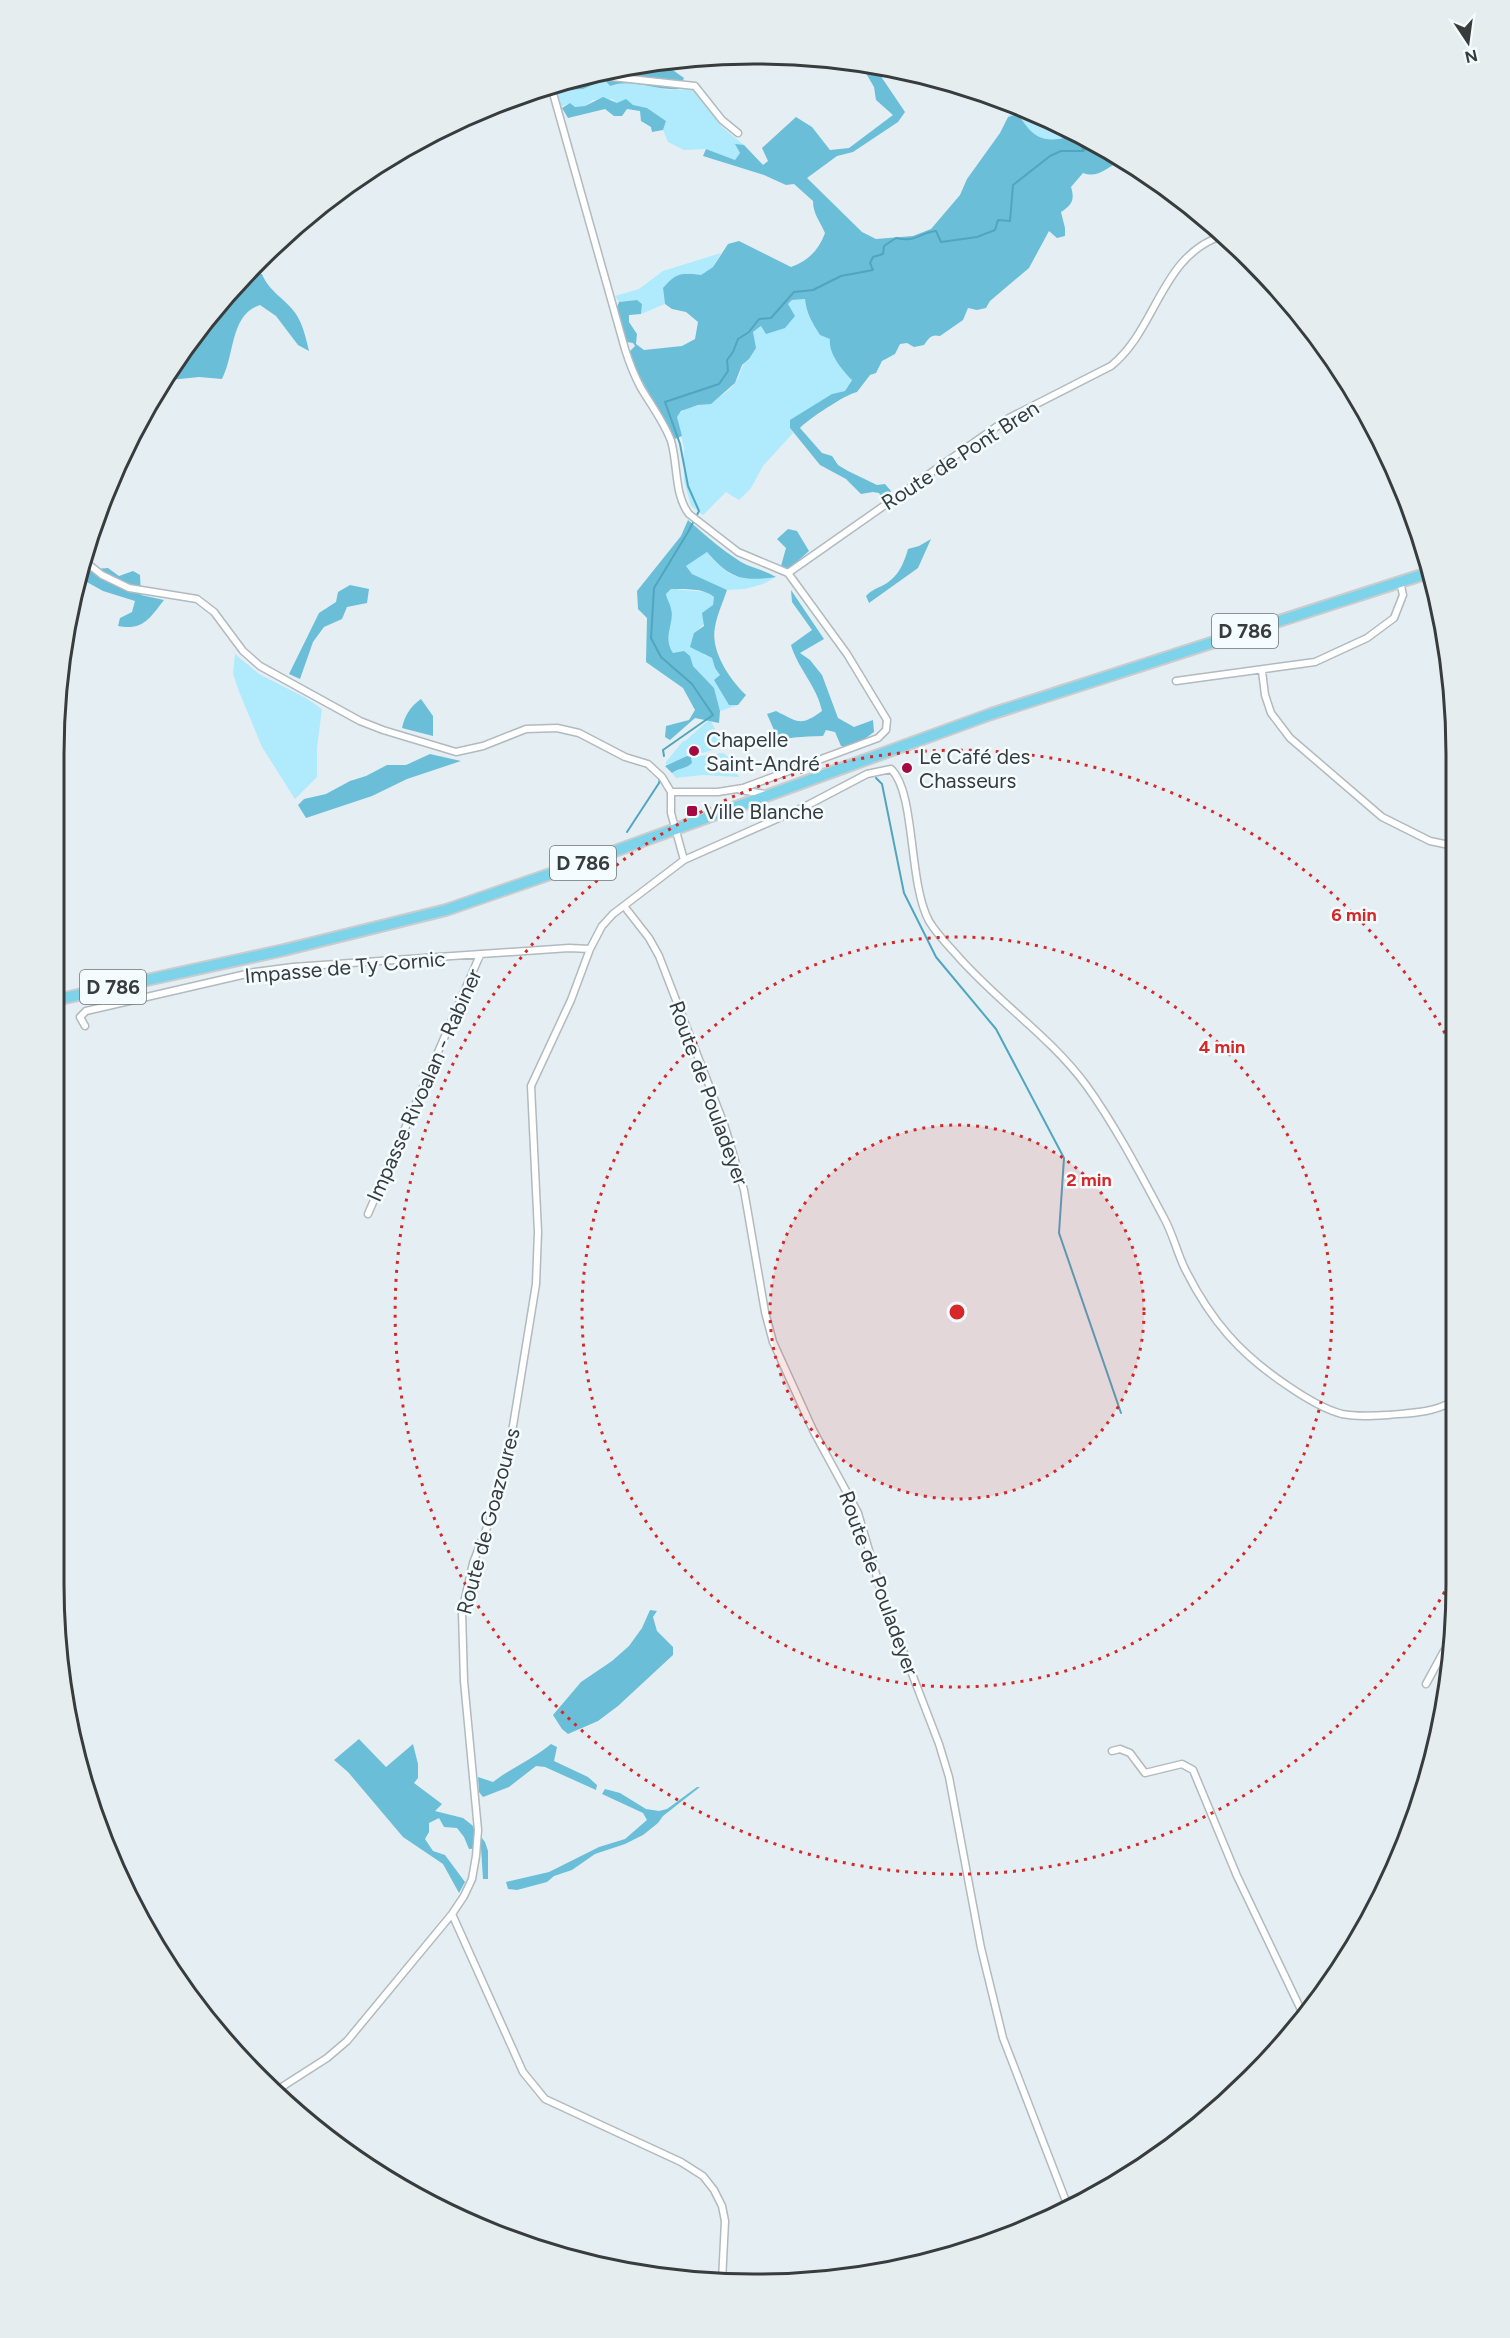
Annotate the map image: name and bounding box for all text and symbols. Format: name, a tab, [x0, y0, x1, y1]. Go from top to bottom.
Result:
north arrow	[1438, 12, 1498, 72]
text: N	[1463, 45, 1479, 67]
street label: Route de Pont Bren	[877, 395, 1043, 515]
road number: D 786	[1212, 614, 1278, 648]
place label: Chapelle Saint-André	[706, 727, 820, 776]
marker: Chapelle Saint-André	[687, 744, 701, 758]
place label: Le Café des Chasseurs	[919, 744, 1030, 793]
marker: Le Café des Chasseurs	[900, 761, 914, 775]
place label: Ville Blanche	[704, 799, 824, 824]
marker: Ville Blanche	[685, 804, 699, 818]
road number: D 786	[550, 846, 616, 880]
text: 6 min	[1331, 904, 1377, 926]
street label: Impasse de Ty Cornic	[243, 946, 447, 988]
street label: Impasse Rivoalan - Rabiner	[361, 965, 487, 1205]
road number: D 786	[80, 970, 146, 1004]
street label: Route de Pouladeyer	[664, 997, 754, 1189]
text: 4 min	[1199, 1036, 1245, 1058]
text: 2 min	[1066, 1169, 1112, 1191]
centre of rings	[947, 1302, 967, 1322]
street label: Route de Goazoures	[451, 1425, 525, 1617]
street label: Route de Pouladeyer	[834, 1487, 924, 1679]

